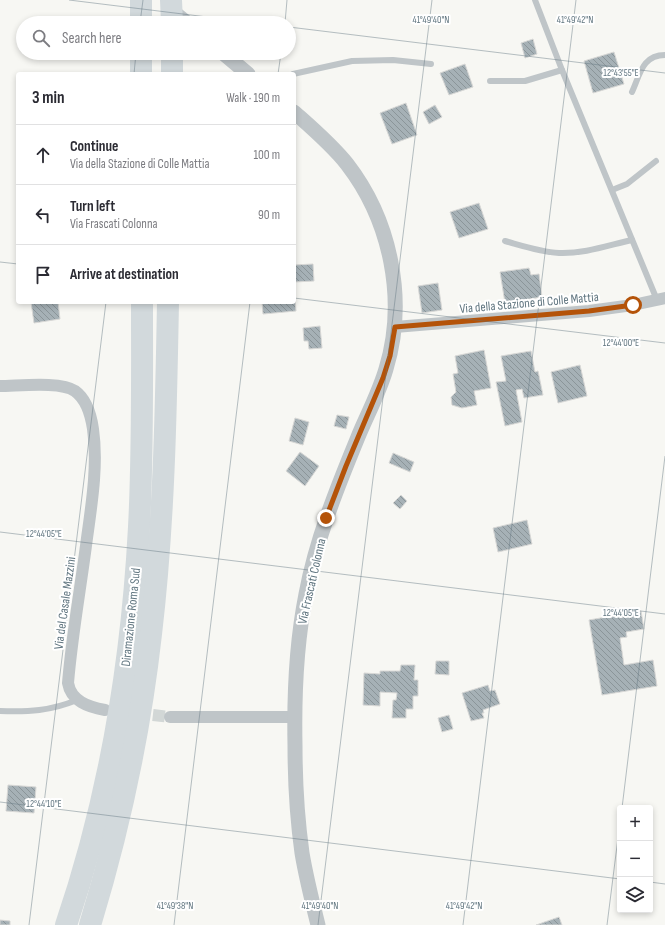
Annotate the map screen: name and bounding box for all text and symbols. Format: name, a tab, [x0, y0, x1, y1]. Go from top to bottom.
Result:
text: 41°49'40"N	[413, 14, 449, 26]
text: 41°49'42"N	[557, 14, 593, 26]
search box	[16, 16, 296, 60]
icon: search	[30, 27, 52, 49]
text: Search here	[62, 29, 122, 48]
text: 12°43'55"E	[603, 67, 639, 79]
text: 3 min	[32, 88, 65, 108]
text: Walk · 190 m	[226, 90, 280, 106]
text: Continue	[70, 137, 119, 156]
icon: ahead	[32, 144, 54, 166]
text: 100 m	[253, 147, 280, 163]
text: Via della Stazione di Colle Mattia	[70, 156, 209, 172]
text: Turn left	[70, 197, 115, 216]
icon: left	[32, 204, 54, 226]
text: 90 m	[258, 207, 280, 223]
text: Via Frascati Colonna	[70, 216, 157, 232]
icon: arrive	[32, 264, 54, 286]
text: Arrive at destination	[70, 265, 179, 284]
street label: Via della Stazione di Colle Mattia	[459, 289, 599, 317]
route start	[624, 296, 642, 314]
text: 12°44'00"E	[603, 337, 639, 349]
route end	[317, 509, 335, 527]
text: 12°44'05"E	[26, 528, 62, 540]
street label: Via Frascati Colonna	[294, 537, 330, 626]
street label: Via del Casale Mazzini	[51, 556, 79, 650]
street label: Diramazione Roma Sud	[118, 567, 144, 667]
text: 12°44'05"E	[603, 607, 639, 619]
text: 12°44'10"E	[26, 798, 62, 810]
map controls	[617, 805, 653, 913]
button: +	[617, 805, 653, 841]
button: −	[617, 841, 653, 877]
button: layers	[617, 877, 653, 913]
text: 41°49'38"N	[157, 900, 193, 912]
text: 41°49'40"N	[302, 900, 338, 912]
text: 41°49'42"N	[446, 900, 482, 912]

